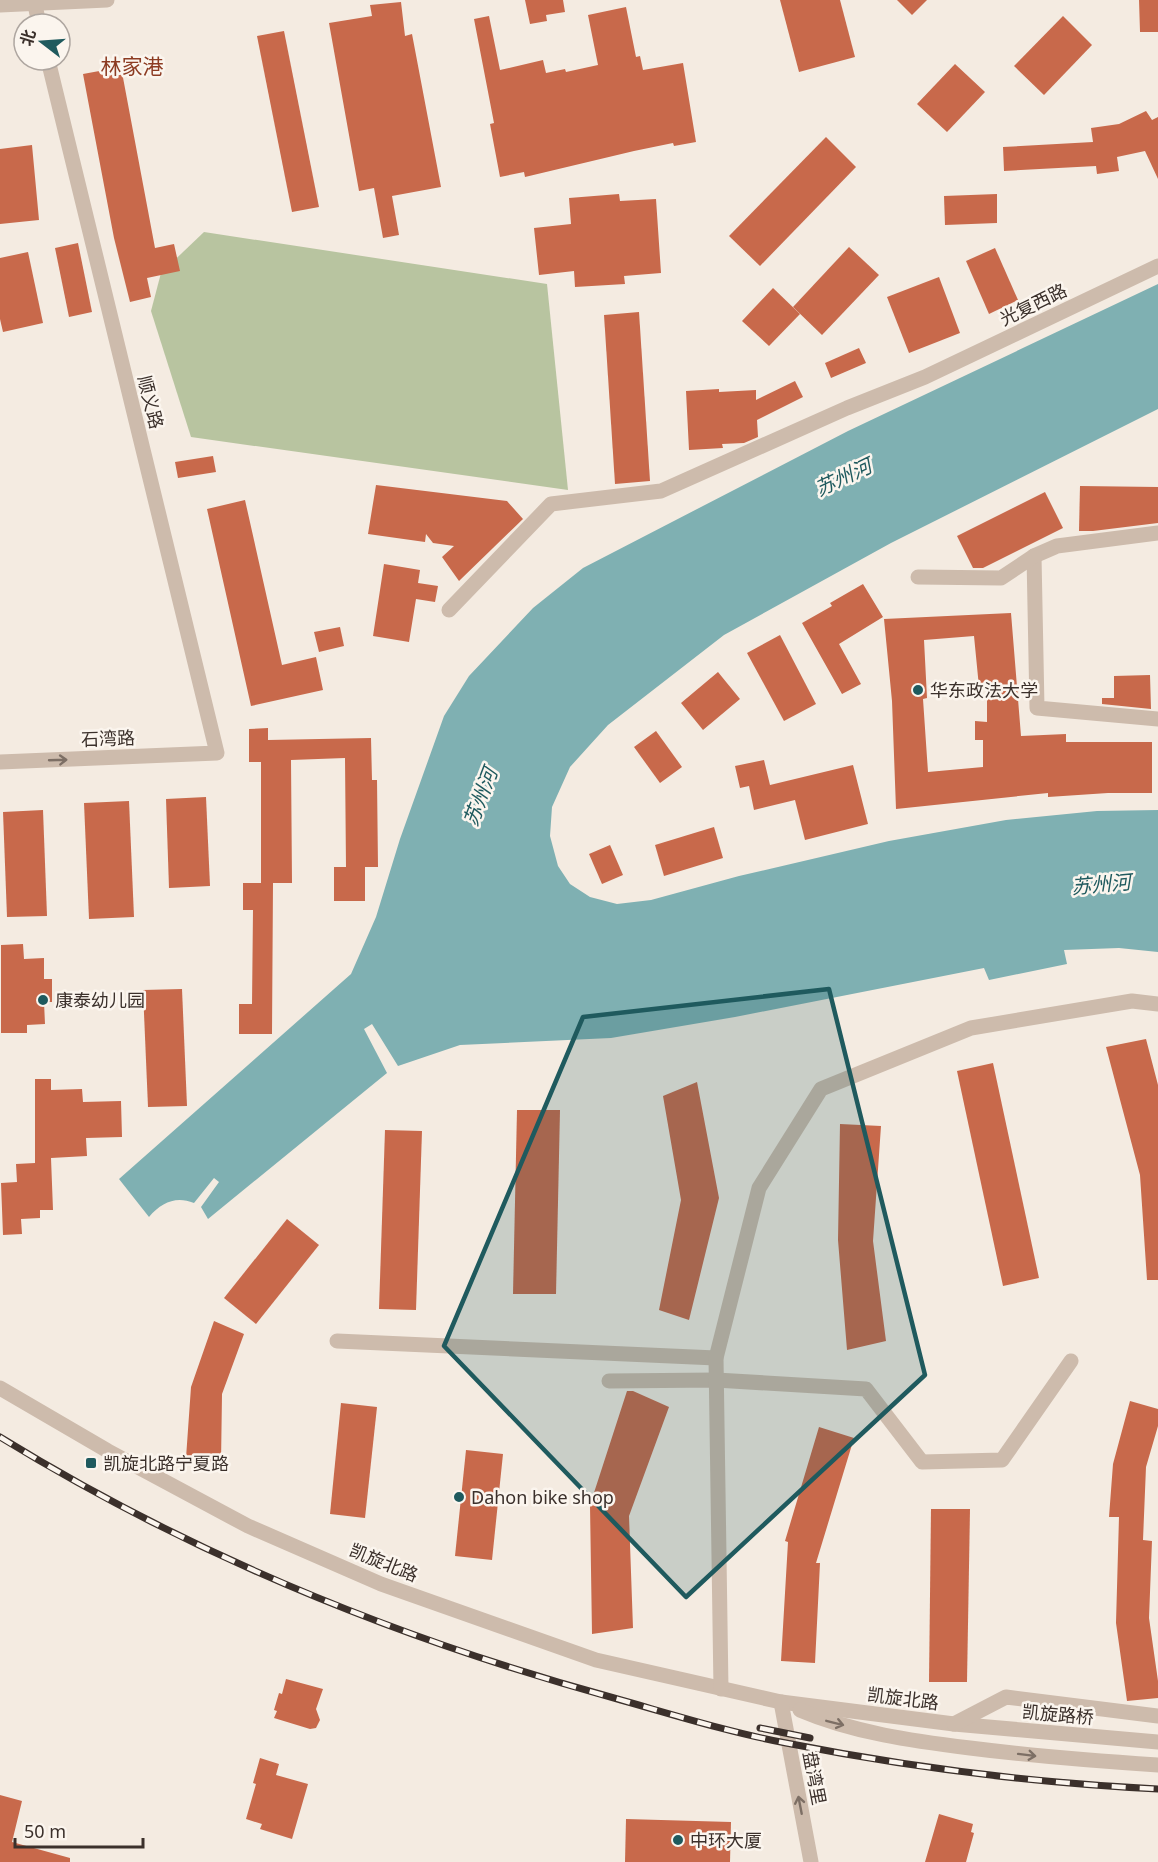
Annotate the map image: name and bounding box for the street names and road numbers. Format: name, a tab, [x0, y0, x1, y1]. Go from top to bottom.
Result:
street label: 光复西路	[995, 277, 1071, 331]
street label: 顺义路	[133, 373, 169, 431]
street label: 石湾路	[81, 725, 135, 751]
street label: 凯旋北路	[346, 1537, 422, 1587]
street label: 凯旋北路	[866, 1682, 940, 1714]
street label: 凯旋路桥	[1021, 1699, 1095, 1729]
street label: 盘湾里	[798, 1749, 832, 1807]

